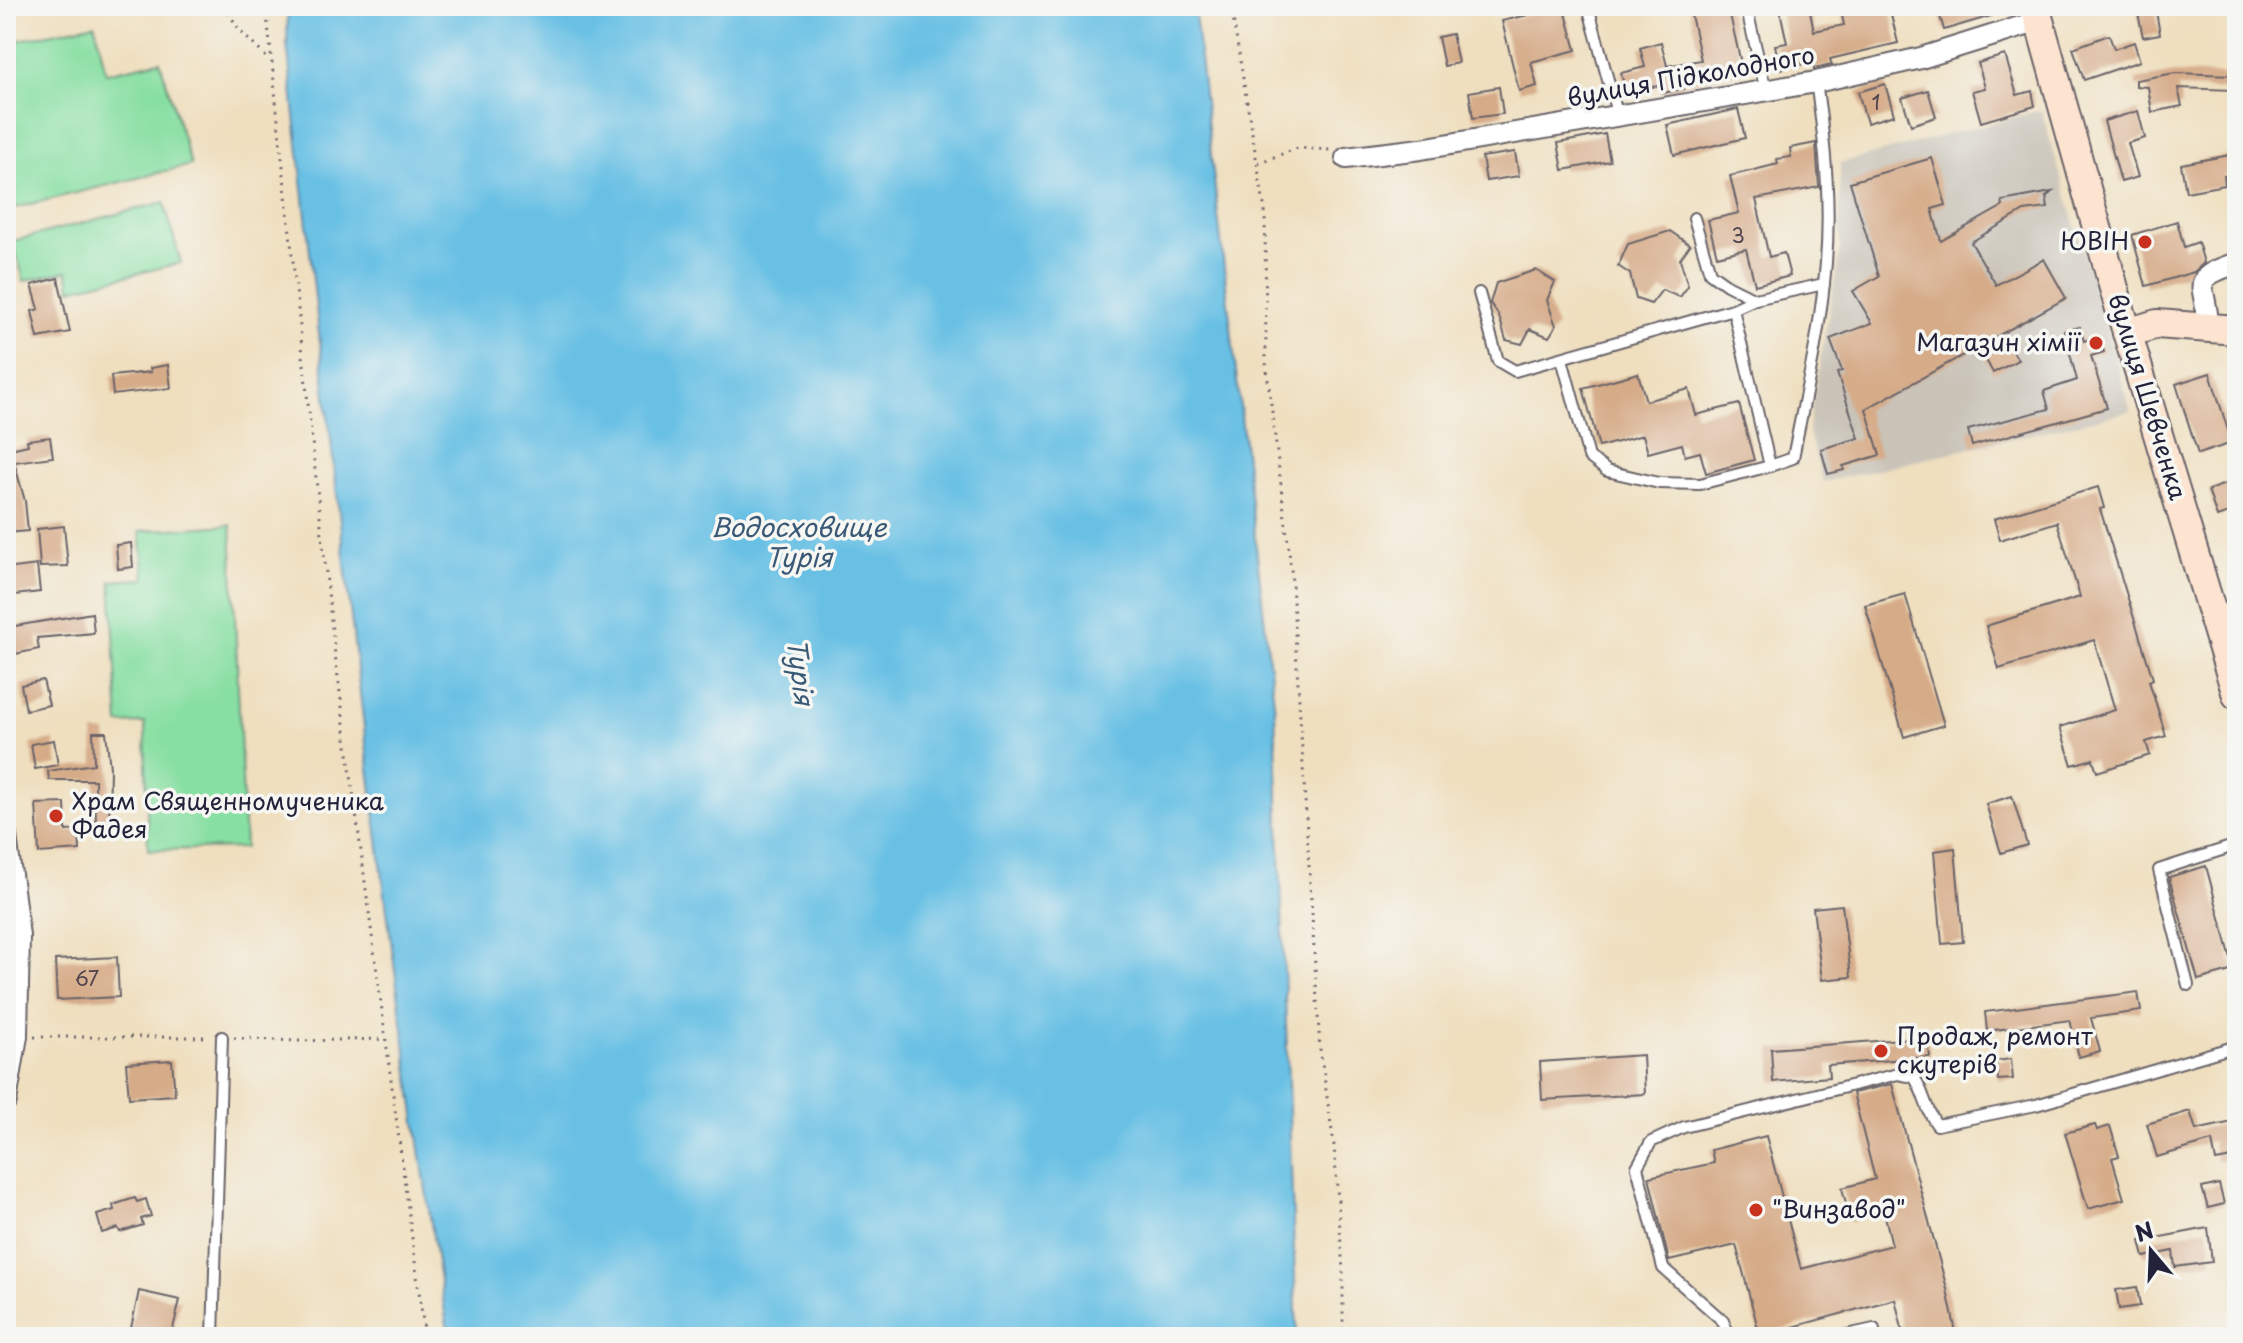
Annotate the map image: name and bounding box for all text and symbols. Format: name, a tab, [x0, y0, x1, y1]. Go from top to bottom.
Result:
street label: вулиця Підколодного	[1564, 36, 1817, 115]
house number: 1	[1872, 87, 1880, 117]
house number: 3	[1731, 220, 1745, 250]
place label: ЮВІН	[2061, 222, 2129, 258]
marker: ЮВІН	[2136, 233, 2154, 251]
street label: вулиця Шевченка	[2100, 289, 2197, 504]
place label: Магазин хімії	[1916, 323, 2082, 359]
marker: Магазин хімії	[2087, 334, 2105, 352]
water label: Водосховище Турія	[711, 507, 888, 576]
water label: Турія	[778, 636, 825, 709]
place label: Храм Священномученика Фадея	[72, 782, 384, 846]
marker: Храм Священномученика Фадея	[47, 807, 65, 825]
house number: 67	[75, 963, 99, 993]
place label: Продаж, ремонт скутерів	[1897, 1017, 2093, 1081]
marker: Продаж, ремонт скутерів	[1872, 1042, 1890, 1060]
place label: "Винзавод"	[1772, 1190, 1906, 1226]
marker: "Винзавод"	[1747, 1201, 1765, 1219]
north arrow	[2111, 1211, 2191, 1291]
text: N	[2130, 1212, 2158, 1249]

